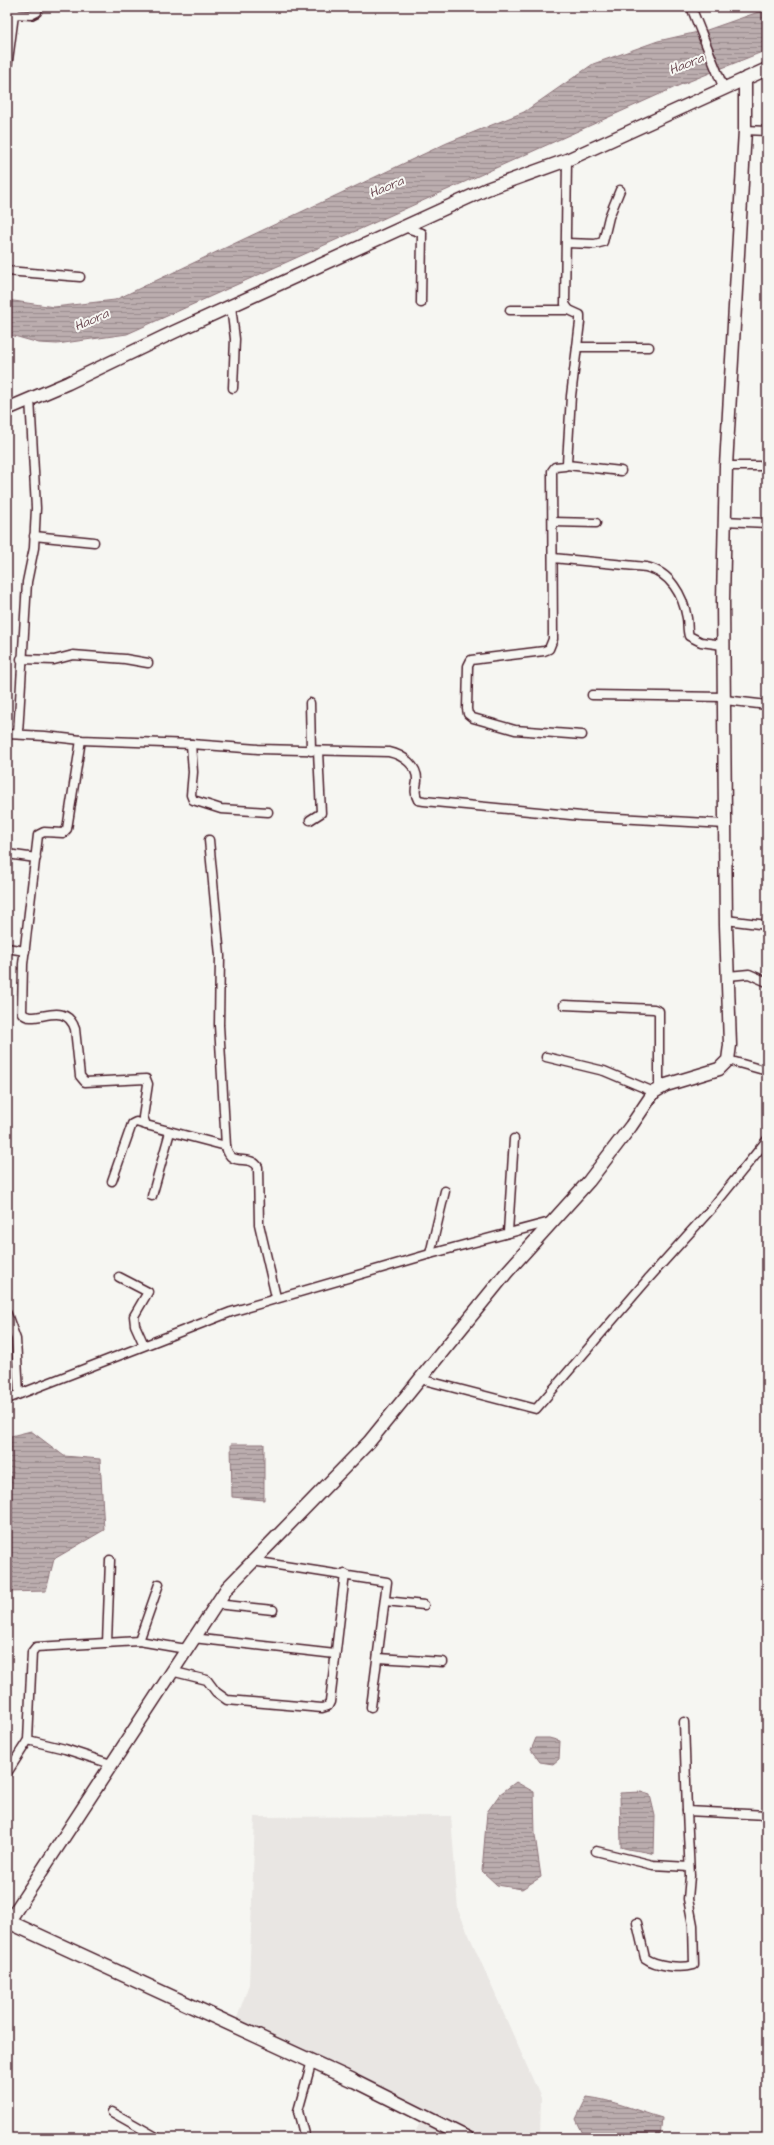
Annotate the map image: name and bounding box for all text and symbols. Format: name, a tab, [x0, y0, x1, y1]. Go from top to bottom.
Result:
water label: Haora	[667, 48, 708, 79]
water label: Haora	[366, 171, 408, 202]
water label: Haora	[71, 304, 113, 335]

